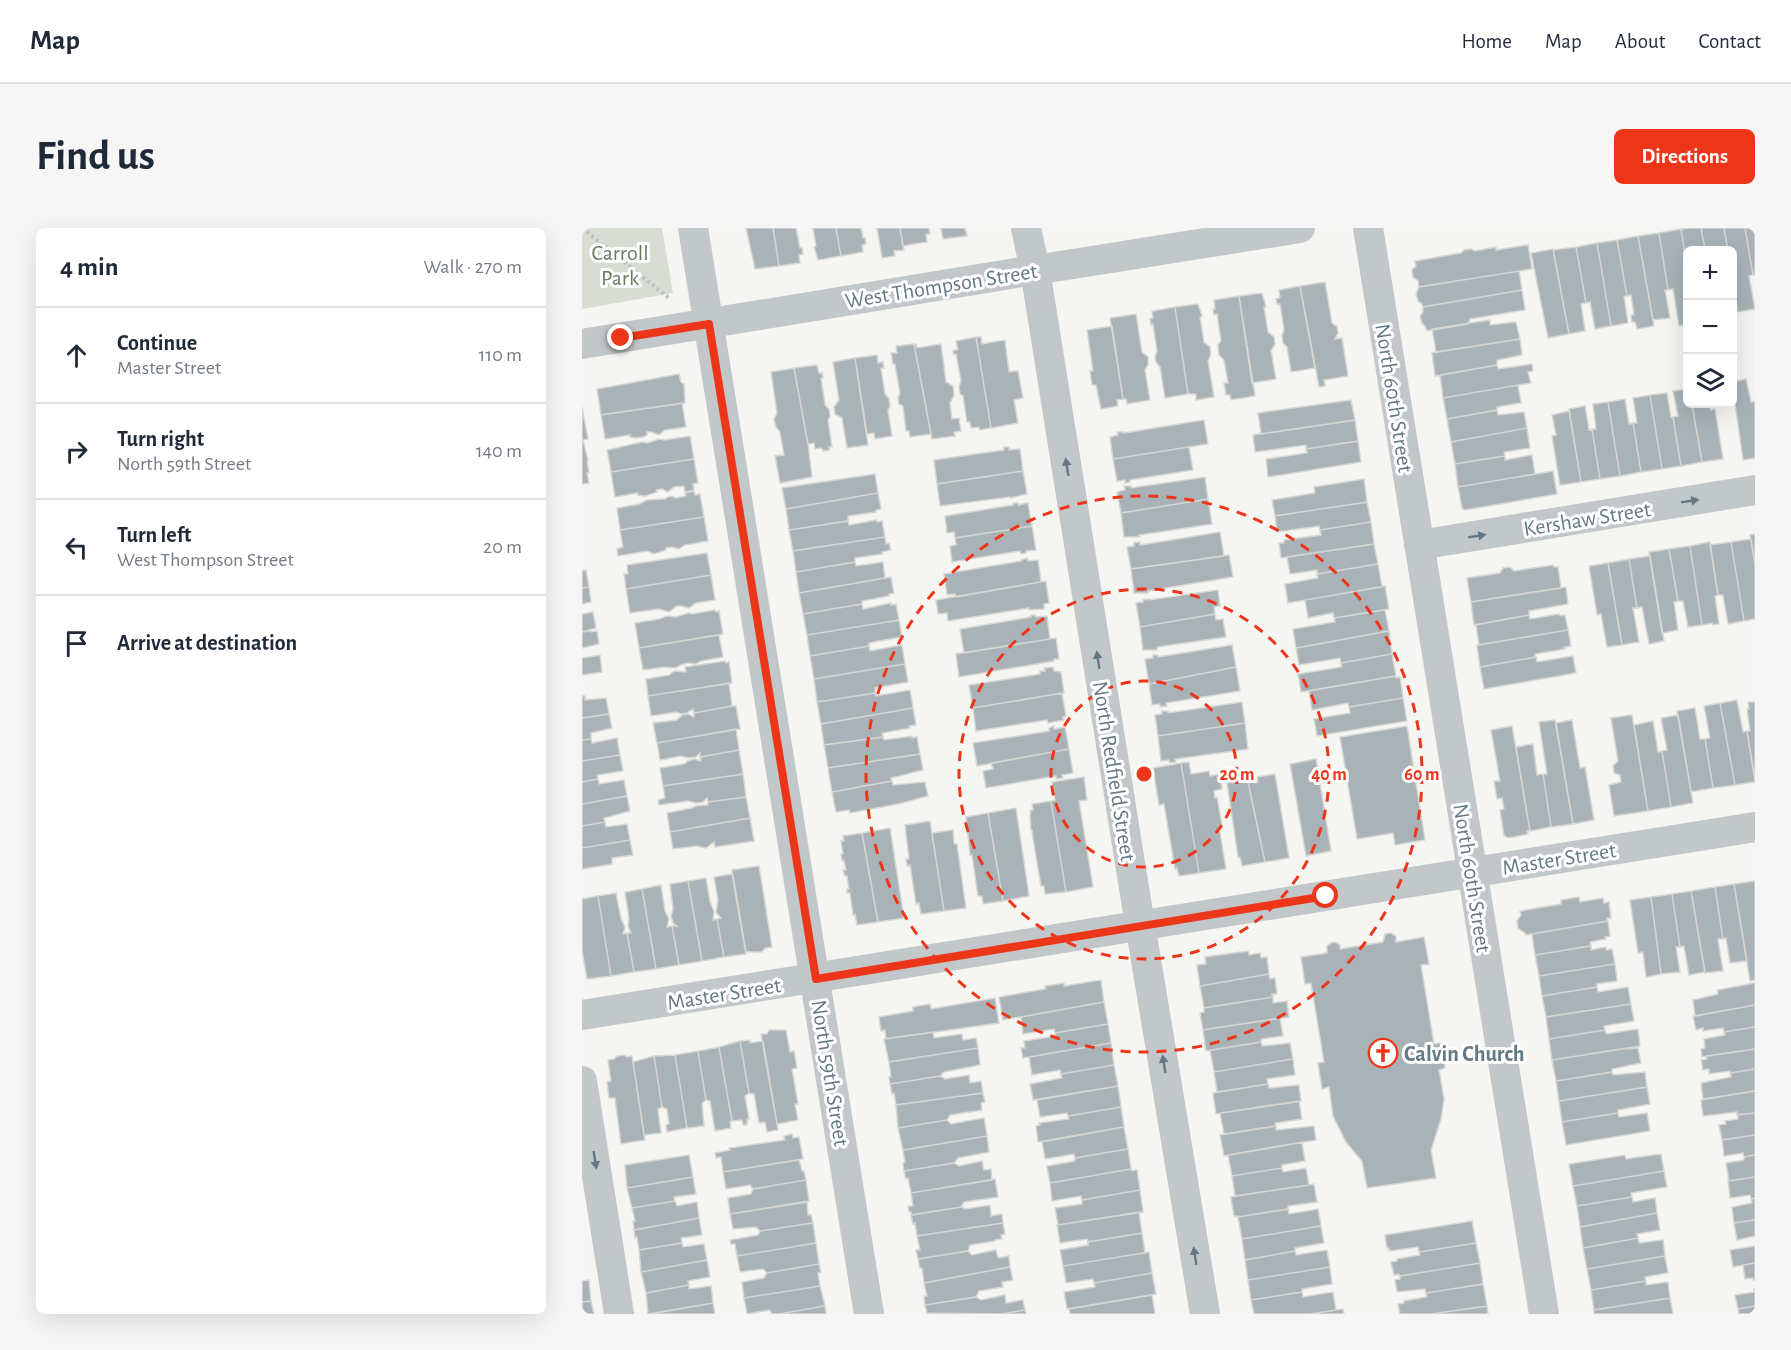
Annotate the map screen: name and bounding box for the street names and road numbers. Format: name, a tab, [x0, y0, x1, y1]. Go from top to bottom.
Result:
street label: West Thompson Street	[843, 260, 1039, 312]
street label: North 60th Street	[1371, 322, 1417, 474]
street label: Kershaw Street	[1522, 498, 1652, 540]
street label: North Redfield Street	[1089, 680, 1139, 863]
street label: North 60th Street	[1449, 802, 1495, 954]
street label: Master Street	[1501, 839, 1618, 879]
street label: Master Street	[666, 974, 783, 1014]
street label: North 59th Street	[808, 998, 852, 1148]

